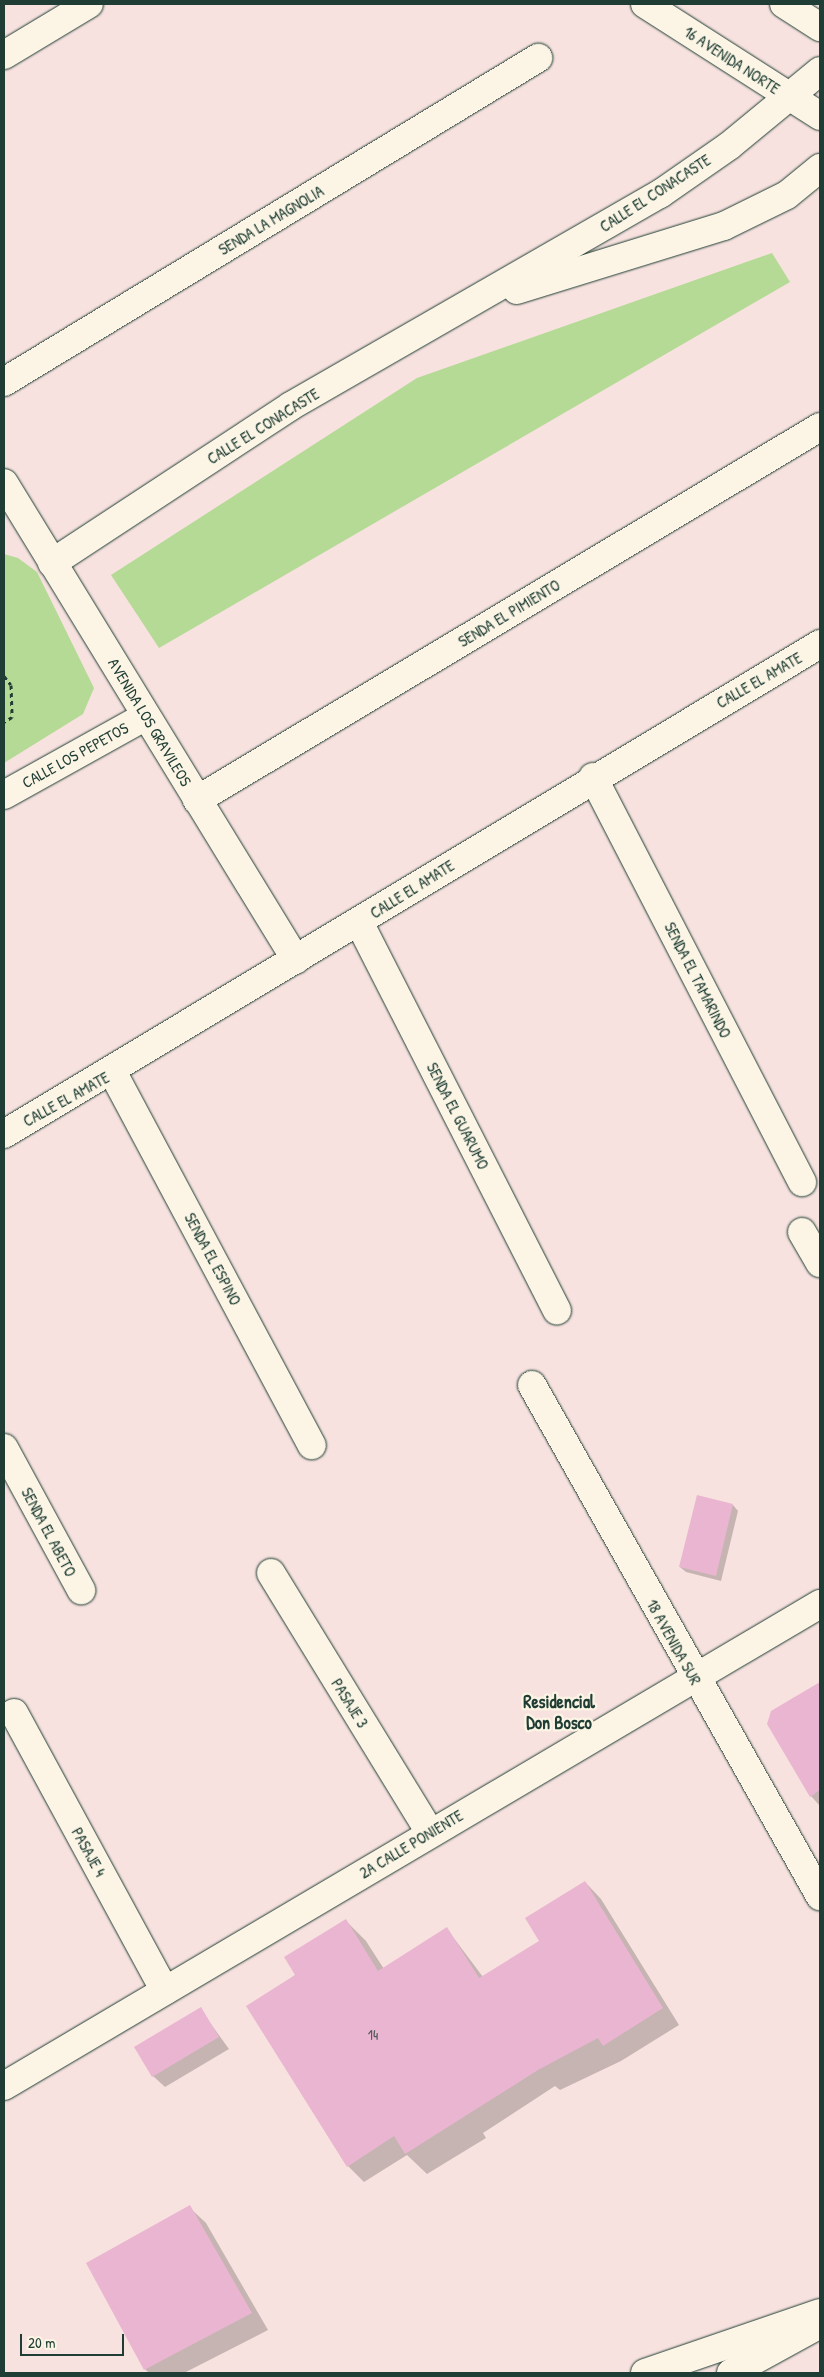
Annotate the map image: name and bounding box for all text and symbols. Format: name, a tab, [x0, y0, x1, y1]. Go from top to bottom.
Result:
street label: 16 AVENIDA NORTE	[681, 22, 783, 98]
street label: CALLE EL CONACASTE	[596, 150, 714, 236]
street label: SENDA LA MAGNOLIA	[215, 181, 327, 259]
street label: CALLE EL CONACASTE	[203, 384, 323, 468]
street label: SENDA EL PIMIENTO	[455, 575, 563, 651]
street label: CALLE EL AMATE	[713, 648, 805, 712]
street label: AVENIDA LOS GRAVILEOS	[104, 655, 196, 789]
street label: CALLE LOS PEPETOS	[19, 718, 131, 792]
street label: CALLE EL AMATE	[366, 856, 458, 922]
street label: SENDA EL TAMARINDO	[661, 919, 735, 1041]
street label: SENDA EL GUARUMO	[423, 1059, 493, 1173]
street label: CALLE EL AMATE	[20, 1067, 112, 1131]
street label: SENDA EL ESPINO	[181, 1209, 245, 1309]
street label: SENDA EL ABETO	[17, 1484, 81, 1580]
street label: 18 AVENIDA SUR	[643, 1596, 705, 1688]
street label: PASAJE 3	[327, 1675, 373, 1731]
district label: Residencial Don Bosco	[523, 1692, 595, 1735]
street label: 2A CALLE PONIENTE	[356, 1806, 466, 1882]
street label: PASAJE 4	[68, 1824, 110, 1880]
house number: 14	[368, 2027, 378, 2043]
scale bar	[22, 2324, 126, 2356]
text: 20 m	[28, 2332, 55, 2353]

